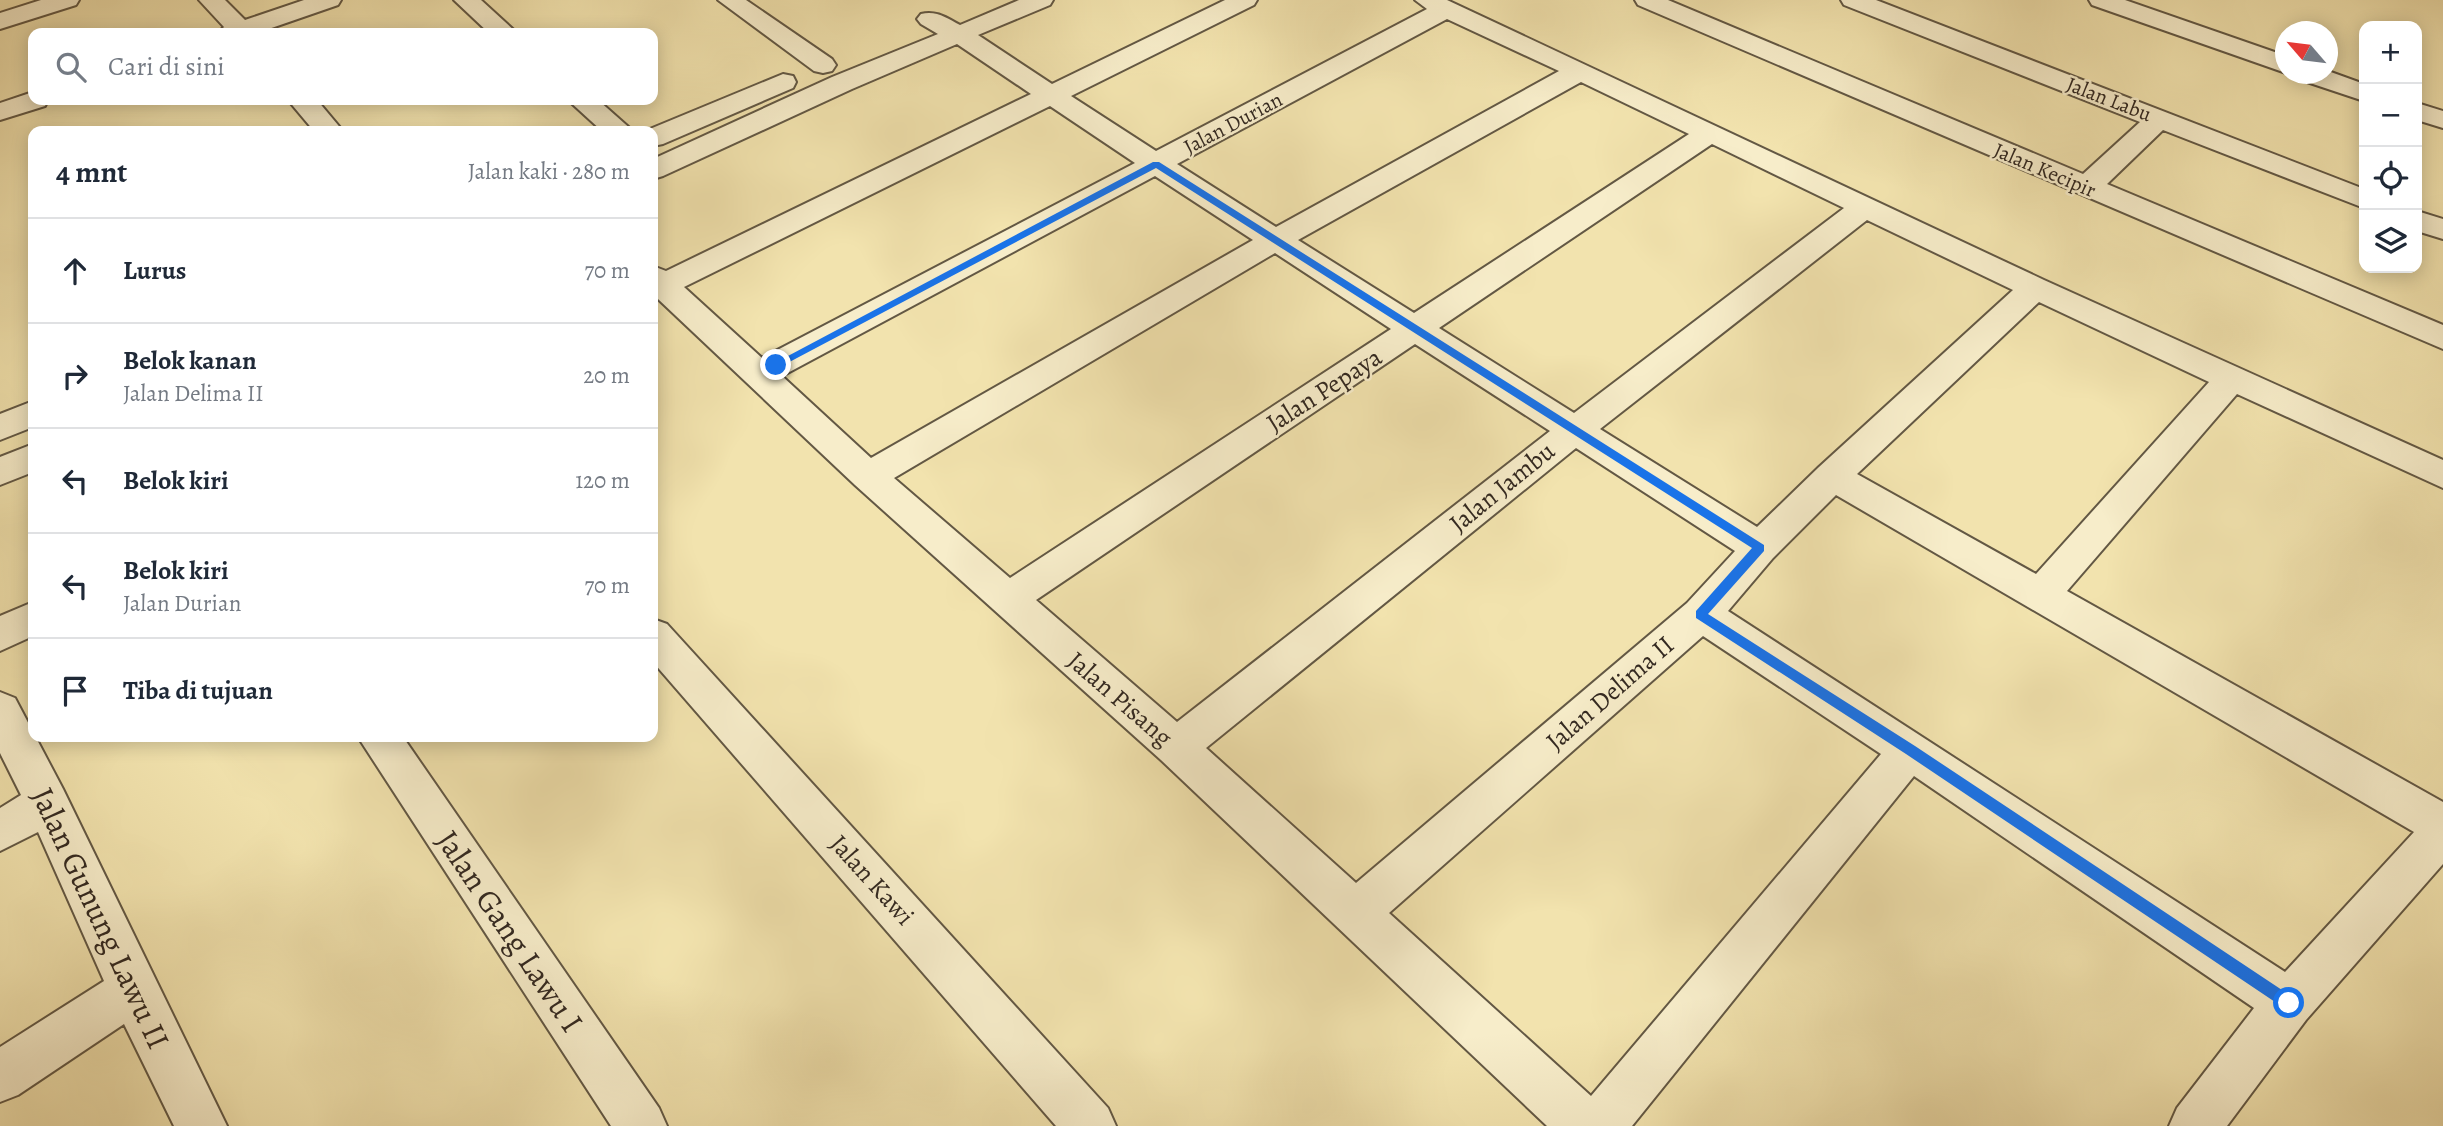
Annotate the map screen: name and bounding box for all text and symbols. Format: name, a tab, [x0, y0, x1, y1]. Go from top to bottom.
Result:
north arrow	[2275, 21, 2338, 84]
map controls	[2359, 21, 2422, 273]
button: +	[2359, 21, 2422, 84]
search box	[28, 28, 658, 105]
icon: search	[52, 48, 90, 86]
text: Cari di sini	[108, 49, 225, 84]
street label: Jalan Labu	[2062, 70, 2156, 128]
button: −	[2359, 84, 2422, 147]
street label: Jalan Durian	[1179, 85, 1287, 161]
street label: Jalan Kecipir	[1990, 136, 2100, 204]
button: locate	[2359, 147, 2422, 210]
text: 4 mnt	[56, 152, 127, 192]
text: Jalan kaki · 280 m	[468, 156, 630, 187]
button: layers	[2359, 210, 2422, 273]
icon: ahead	[56, 252, 94, 290]
text: Lurus	[123, 253, 186, 288]
text: 70 m	[584, 255, 630, 286]
street label: Jalan Pepaya	[1259, 340, 1389, 440]
text: Belok kanan	[123, 343, 257, 378]
route end	[760, 349, 791, 380]
icon: right	[56, 357, 94, 395]
text: 20 m	[583, 360, 630, 391]
text: Jalan Delima II	[123, 378, 264, 409]
street label: Jalan Jambu	[1442, 433, 1563, 540]
icon: left	[56, 462, 94, 500]
text: Belok kiri	[123, 463, 229, 498]
text: 120 m	[575, 465, 630, 496]
text: Belok kiri	[123, 553, 229, 588]
icon: left	[56, 567, 94, 605]
text: 70 m	[584, 570, 630, 601]
text: Jalan Durian	[123, 588, 241, 619]
street label: Jalan Delima II	[1539, 628, 1681, 758]
street label: Jalan Pisang	[1060, 643, 1180, 755]
icon: arrive	[56, 672, 94, 710]
text: Tiba di tujuan	[123, 673, 273, 708]
street label: Jalan Gunung Lawu II	[21, 780, 181, 1056]
street label: Jalan Gang Lawu I	[426, 821, 594, 1041]
street label: Jalan Kawi	[822, 827, 922, 933]
route start	[2273, 987, 2304, 1018]

